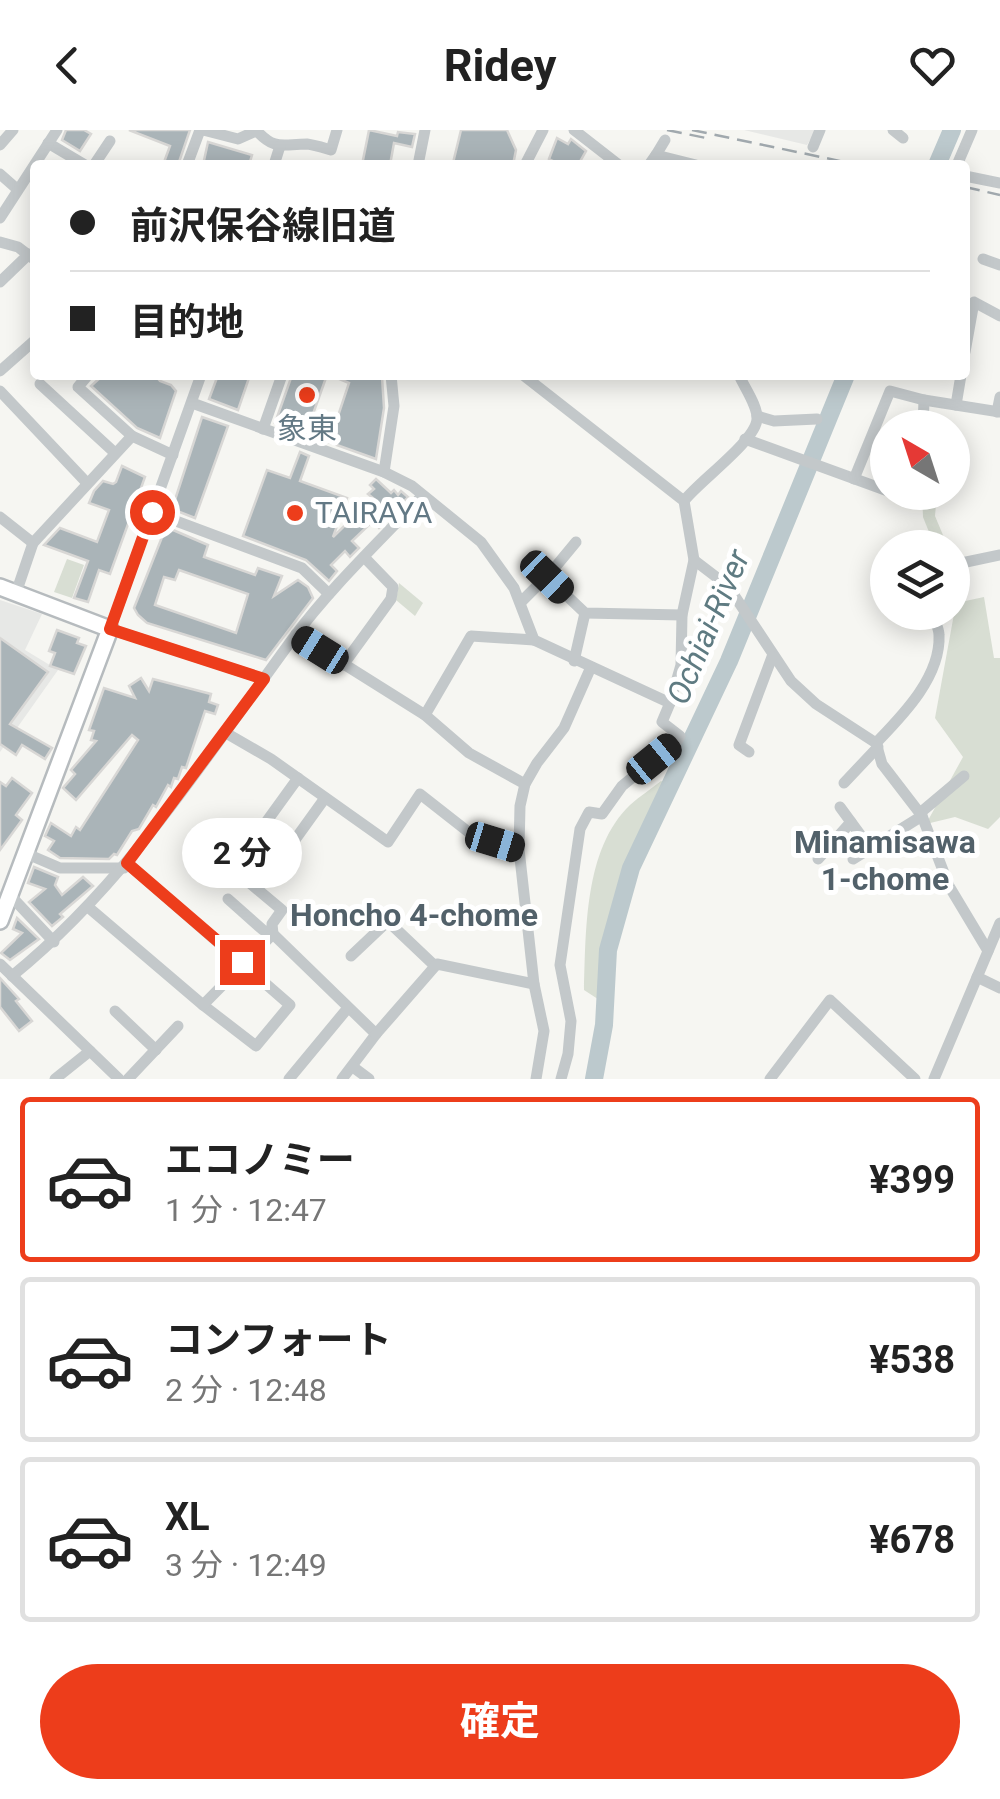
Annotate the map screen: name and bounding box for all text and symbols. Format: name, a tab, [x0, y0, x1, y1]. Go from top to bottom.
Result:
icon: back	[40, 38, 95, 93]
icon: heart	[905, 38, 960, 93]
text: Ridey	[444, 39, 556, 92]
text: 前沢保谷線旧道	[130, 204, 396, 248]
text: 目的地	[130, 300, 244, 344]
marker: 象東	[296, 384, 318, 406]
north arrow	[870, 410, 970, 510]
map controls	[870, 410, 970, 630]
place label: 象東	[277, 411, 337, 446]
route start	[130, 490, 175, 535]
place label: TAIRAYA	[315, 495, 433, 530]
marker: TAIRAYA	[284, 502, 306, 524]
button: layers	[870, 530, 970, 630]
water label: Ochiai-River	[659, 543, 758, 710]
car	[515, 545, 579, 609]
car	[287, 621, 353, 679]
car	[621, 728, 687, 790]
callout: 2 分	[182, 817, 302, 887]
car	[462, 819, 528, 865]
district label: Minamisawa 1-chome	[794, 823, 976, 898]
text: 2 分	[213, 834, 271, 872]
district label: Honcho 4-chome	[290, 896, 538, 934]
route end	[220, 940, 265, 985]
icon: car	[45, 1135, 135, 1225]
text: エコノミー	[165, 1138, 355, 1182]
text: ¥399	[869, 1158, 955, 1202]
text: 1 分 · 12:47	[165, 1191, 327, 1229]
icon: car	[45, 1315, 135, 1405]
text: コンフォート	[165, 1318, 392, 1362]
text: ¥538	[869, 1338, 955, 1382]
text: 2 分 · 12:48	[165, 1371, 327, 1409]
icon: car	[45, 1495, 135, 1585]
text: XL	[165, 1495, 210, 1539]
text: ¥678	[869, 1518, 955, 1562]
text: 3 分 · 12:49	[165, 1546, 327, 1584]
button: 確定	[40, 1664, 960, 1779]

